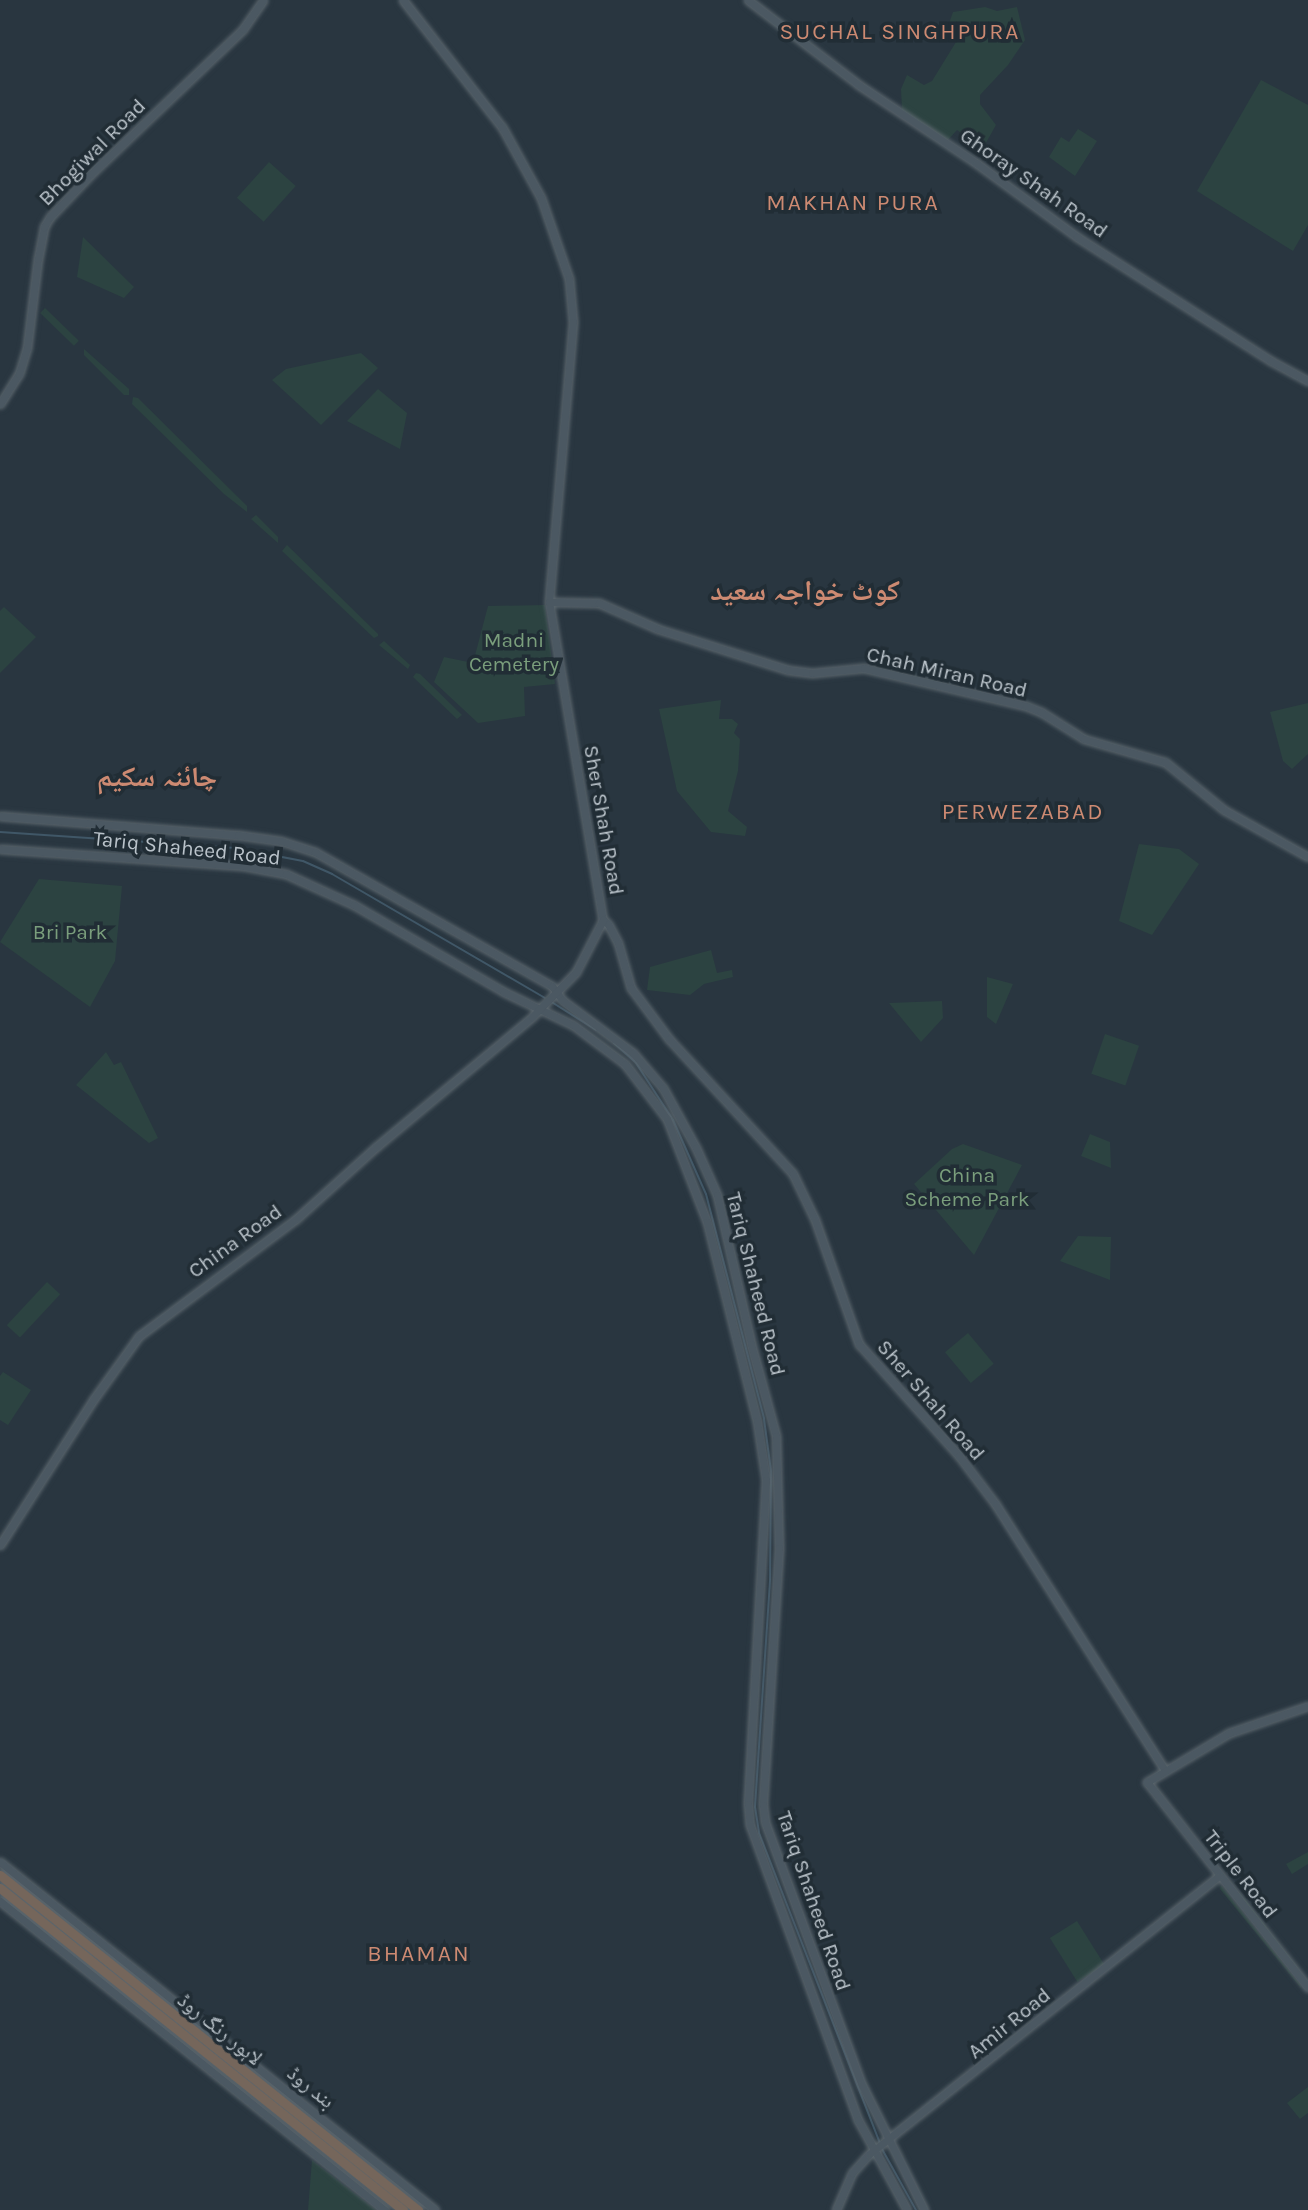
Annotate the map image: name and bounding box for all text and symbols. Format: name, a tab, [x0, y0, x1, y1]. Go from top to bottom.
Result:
district label: SUCHAL SINGHPURA	[781, 18, 1019, 46]
street label: Bhogiwal Road	[33, 93, 151, 211]
street label: Ghoray Shah Road	[955, 123, 1113, 243]
district label: MAKHAN PURA	[768, 189, 938, 217]
district label: کوٹ خواجہ سعید	[710, 574, 900, 608]
park label: Madni Cemetery	[469, 627, 559, 677]
street label: Chah Miran Road	[864, 641, 1030, 703]
street label: Sher Shah Road	[578, 743, 630, 897]
district label: چائنہ سکیم	[97, 760, 217, 794]
district label: PERWEZABAD	[943, 798, 1103, 826]
street label: Tariq Shaheed Road	[92, 826, 282, 870]
park label: Bri Park	[33, 919, 107, 945]
park label: China Scheme Park	[904, 1162, 1030, 1212]
street label: Tariq Shaheed Road	[721, 1190, 791, 1378]
street label: China Road	[183, 1199, 287, 1283]
street label: Sher Shah Road	[872, 1335, 990, 1465]
street label: Tariq Shaheed Road	[771, 1808, 857, 1994]
street label: Triple Road	[1199, 1825, 1283, 1923]
district label: BHAMAN	[368, 1940, 470, 1968]
street label: Amir Road	[963, 1982, 1055, 2064]
street label: لاہور رنگ روڈ	[173, 1987, 267, 2071]
street label: بند روڈ	[282, 2060, 340, 2114]

